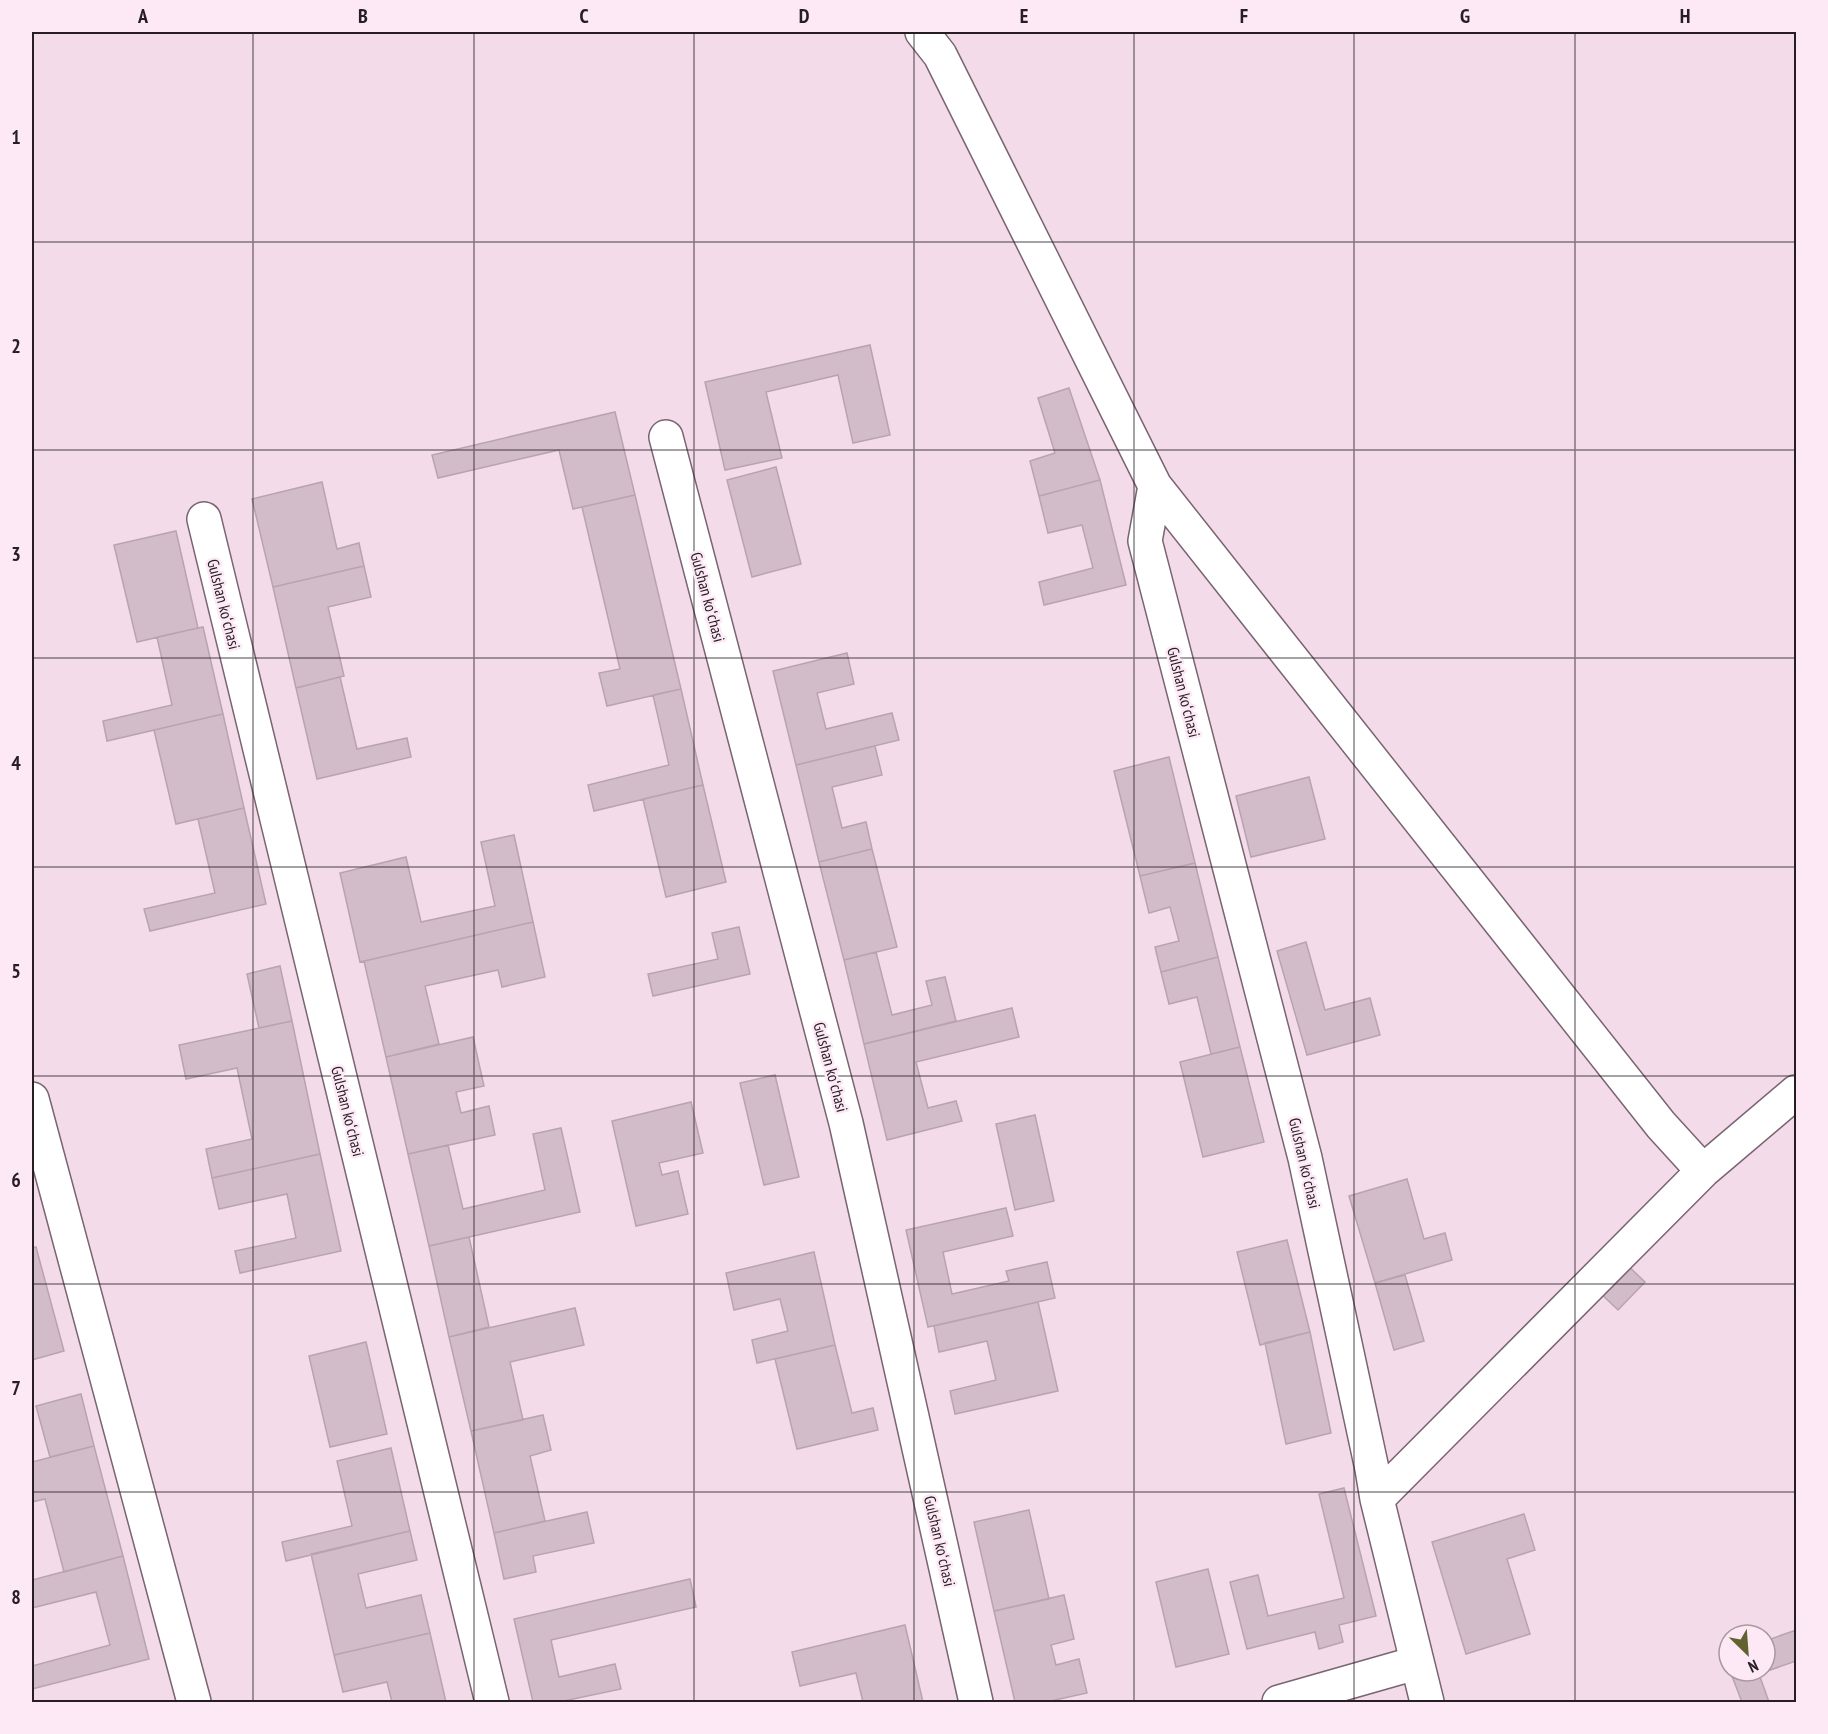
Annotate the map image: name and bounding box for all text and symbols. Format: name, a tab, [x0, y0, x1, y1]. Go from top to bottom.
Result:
text: A	[137, 3, 149, 29]
text: B	[358, 3, 368, 29]
text: C	[579, 3, 589, 29]
text: D	[799, 3, 810, 29]
text: E	[1020, 3, 1028, 29]
text: F	[1240, 3, 1248, 29]
text: G	[1460, 3, 1470, 29]
text: H	[1680, 3, 1690, 29]
text: 1	[11, 124, 21, 150]
text: 2	[11, 333, 21, 359]
text: 3	[11, 541, 21, 567]
street label: Gulshan koʻchasi	[686, 550, 730, 644]
street label: Gulshan koʻchasi	[203, 557, 245, 651]
street label: Gulshan koʻchasi	[1163, 645, 1205, 739]
text: 4	[11, 750, 21, 776]
text: 5	[11, 958, 21, 984]
street label: Gulshan koʻchasi	[809, 1020, 853, 1114]
street label: Gulshan koʻchasi	[327, 1064, 369, 1158]
street label: Gulshan koʻchasi	[1285, 1116, 1325, 1210]
text: 6	[11, 1167, 21, 1193]
text: 7	[11, 1375, 21, 1401]
street label: Gulshan koʻchasi	[920, 1494, 960, 1588]
text: 8	[11, 1584, 21, 1610]
north arrow	[1717, 1623, 1777, 1683]
text: N	[1745, 1656, 1761, 1677]

